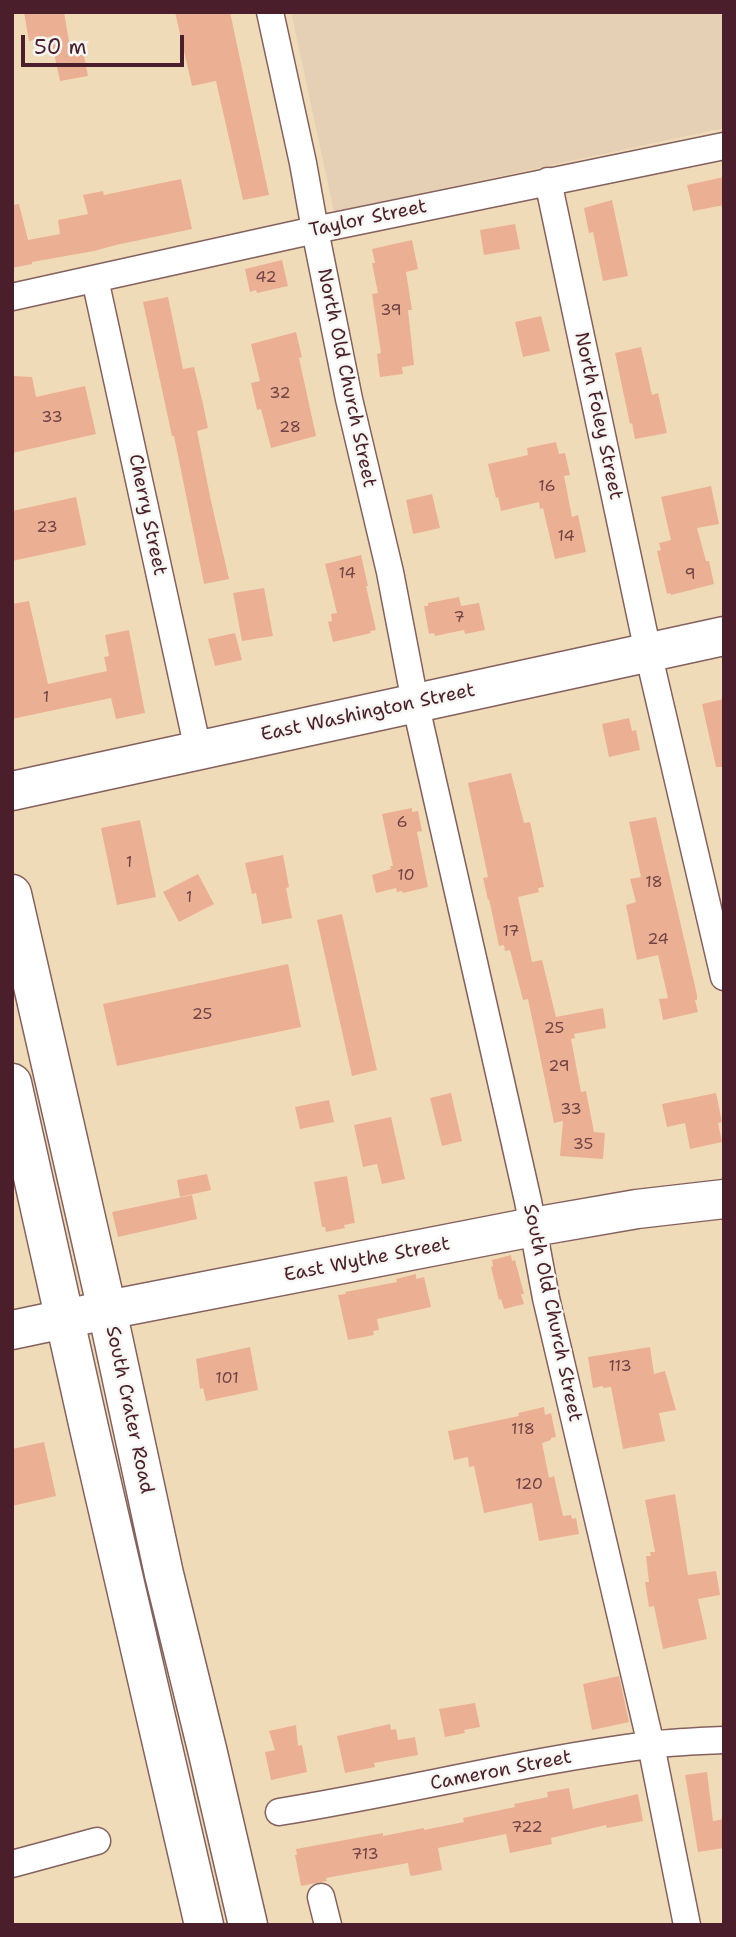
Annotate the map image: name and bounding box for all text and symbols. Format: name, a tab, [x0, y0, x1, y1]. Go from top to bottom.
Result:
scale bar	[24, 21, 187, 65]
text: 50 m	[34, 33, 87, 61]
street label: Taylor Street	[307, 195, 429, 243]
street label: North Old Church Street	[312, 266, 380, 490]
house number: 42	[255, 268, 277, 288]
house number: 39	[380, 301, 402, 321]
street label: North Foley Street	[569, 330, 627, 502]
house number: 32	[269, 384, 291, 404]
house number: 33	[41, 408, 63, 428]
house number: 28	[279, 418, 301, 438]
street label: Cherry Street	[123, 452, 171, 578]
house number: 16	[538, 477, 556, 497]
house number: 23	[36, 518, 58, 538]
house number: 14	[557, 527, 575, 547]
house number: 14	[338, 564, 356, 584]
house number: 9	[684, 565, 696, 585]
house number: 7	[453, 608, 465, 628]
street label: East Washington Street	[259, 679, 477, 747]
house number: 1	[43, 688, 49, 708]
house number: 6	[396, 813, 408, 833]
house number: 1	[126, 853, 132, 873]
house number: 10	[397, 866, 415, 886]
house number: 18	[645, 873, 663, 893]
house number: 1	[186, 888, 192, 908]
house number: 17	[502, 922, 520, 942]
house number: 24	[647, 930, 669, 950]
house number: 25	[192, 1005, 212, 1025]
house number: 25	[544, 1019, 564, 1039]
house number: 29	[548, 1057, 570, 1077]
house number: 33	[560, 1100, 582, 1120]
house number: 35	[573, 1135, 593, 1155]
street label: South Old Church Street	[518, 1202, 586, 1424]
street label: East Wythe Street	[282, 1233, 452, 1287]
street label: South Crater Road	[100, 1324, 158, 1496]
house number: 113	[608, 1357, 632, 1377]
house number: 101	[215, 1369, 239, 1389]
house number: 118	[511, 1420, 535, 1440]
house number: 120	[515, 1475, 543, 1495]
street label: Cameron Street	[428, 1746, 574, 1796]
house number: 722	[511, 1818, 543, 1838]
house number: 713	[351, 1845, 379, 1865]

